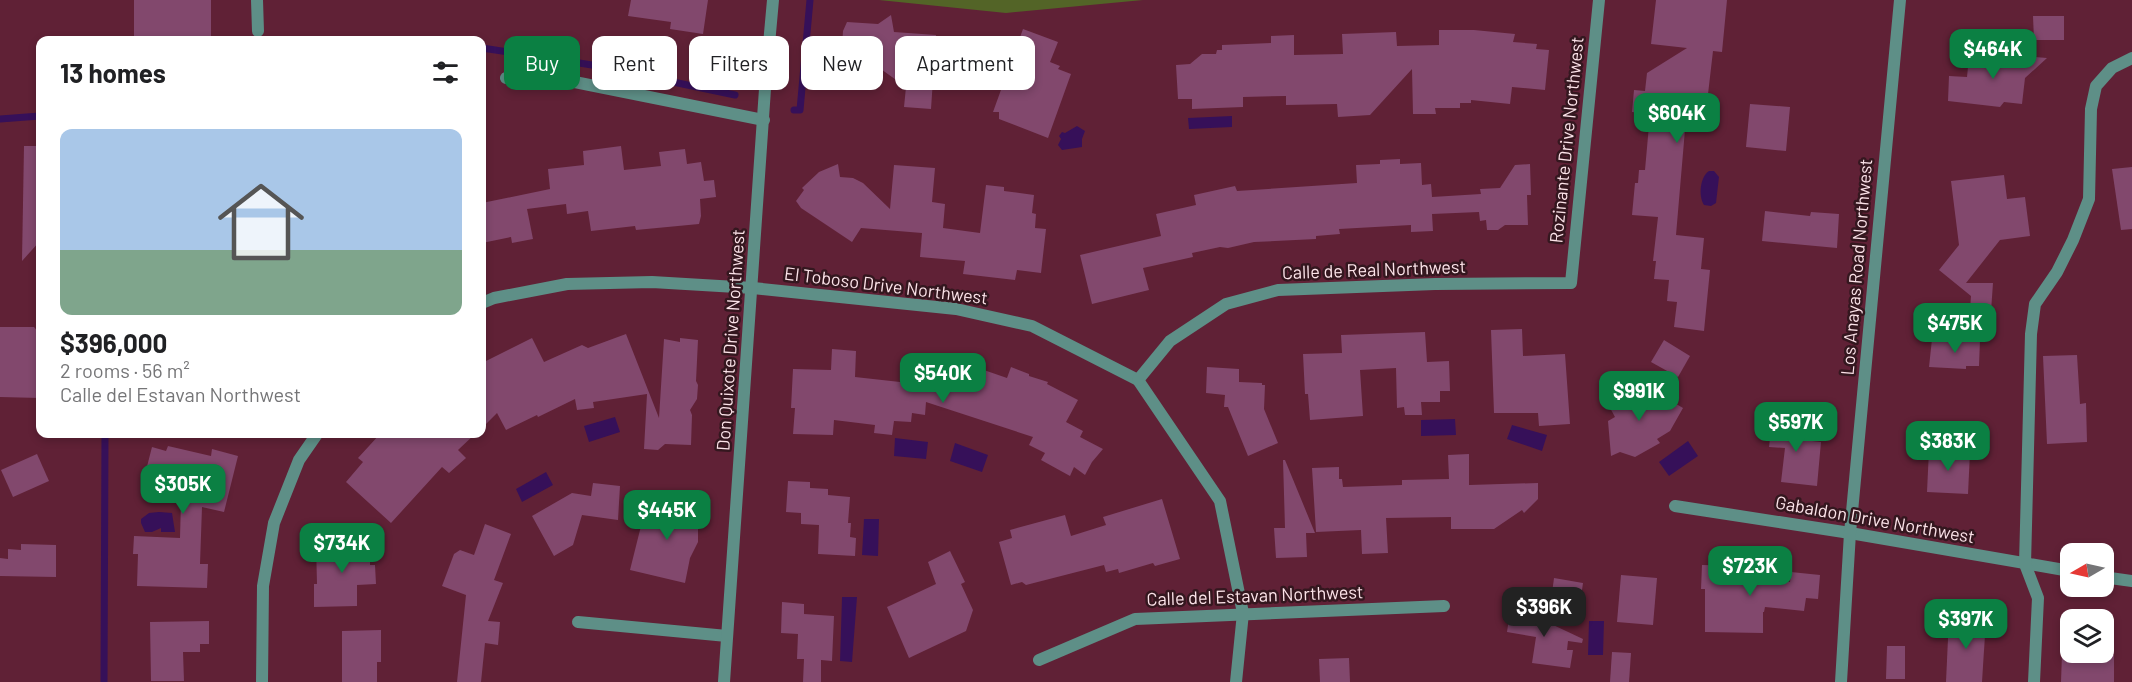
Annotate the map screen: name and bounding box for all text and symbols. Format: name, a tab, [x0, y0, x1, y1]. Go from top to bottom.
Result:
pin: $464K	[1951, 29, 2035, 80]
chip: Buy	[504, 36, 580, 90]
chip: Rent	[592, 36, 677, 90]
chip: Filters	[689, 36, 789, 90]
chip: New	[801, 36, 883, 90]
chip: Apartment	[895, 36, 1035, 90]
street label: Rozinante Drive Northwest	[1544, 36, 1588, 244]
text: $464K	[1964, 36, 2022, 60]
icon: filters	[429, 56, 462, 89]
text: 13 homes	[60, 57, 166, 88]
pin: $604K	[1635, 93, 1719, 144]
text: $604K	[1648, 100, 1706, 124]
street label: Los Anayas Road Northwest	[1836, 158, 1876, 376]
icon: home	[207, 168, 315, 276]
street label: Don Quixote Drive Northwest	[711, 228, 749, 451]
street label: Calle de Real Northwest	[1282, 255, 1466, 283]
street label: El Toboso Drive Northwest	[783, 262, 989, 308]
pin: $475K	[1913, 303, 1997, 354]
text: $475K	[1927, 310, 1983, 334]
text: $396,000	[60, 327, 167, 358]
pin: $540K	[901, 353, 985, 404]
text: 2 rooms · 56 m²	[60, 358, 190, 382]
text: $540K	[914, 360, 972, 384]
pin: $991K	[1597, 371, 1681, 422]
text: $991K	[1613, 378, 1665, 402]
text: Calle del Estavan Northwest	[60, 382, 301, 406]
pin: $597K	[1754, 402, 1838, 453]
text: $597K	[1768, 409, 1824, 433]
pin: $383K	[1906, 421, 1990, 472]
text: $383K	[1920, 428, 1976, 452]
pin: $305K	[141, 464, 225, 515]
text: $305K	[155, 471, 211, 495]
pin: $445K	[625, 490, 709, 541]
street label: Gabaldon Drive Northwest	[1774, 491, 1977, 547]
text: $445K	[638, 497, 696, 521]
pin: $734K	[300, 523, 384, 574]
text: $734K	[314, 530, 370, 554]
north arrow	[2060, 543, 2114, 597]
map controls	[2060, 543, 2114, 663]
pin: $723K	[1708, 546, 1792, 597]
text: $723K	[1722, 553, 1778, 577]
street label: Calle del Estavan Northwest	[1146, 580, 1364, 610]
pin: $396K	[1502, 587, 1586, 638]
text: $396K	[1516, 594, 1572, 618]
pin: $397K	[1924, 599, 2008, 650]
text: $397K	[1938, 606, 1994, 630]
button: layers	[2060, 609, 2114, 663]

